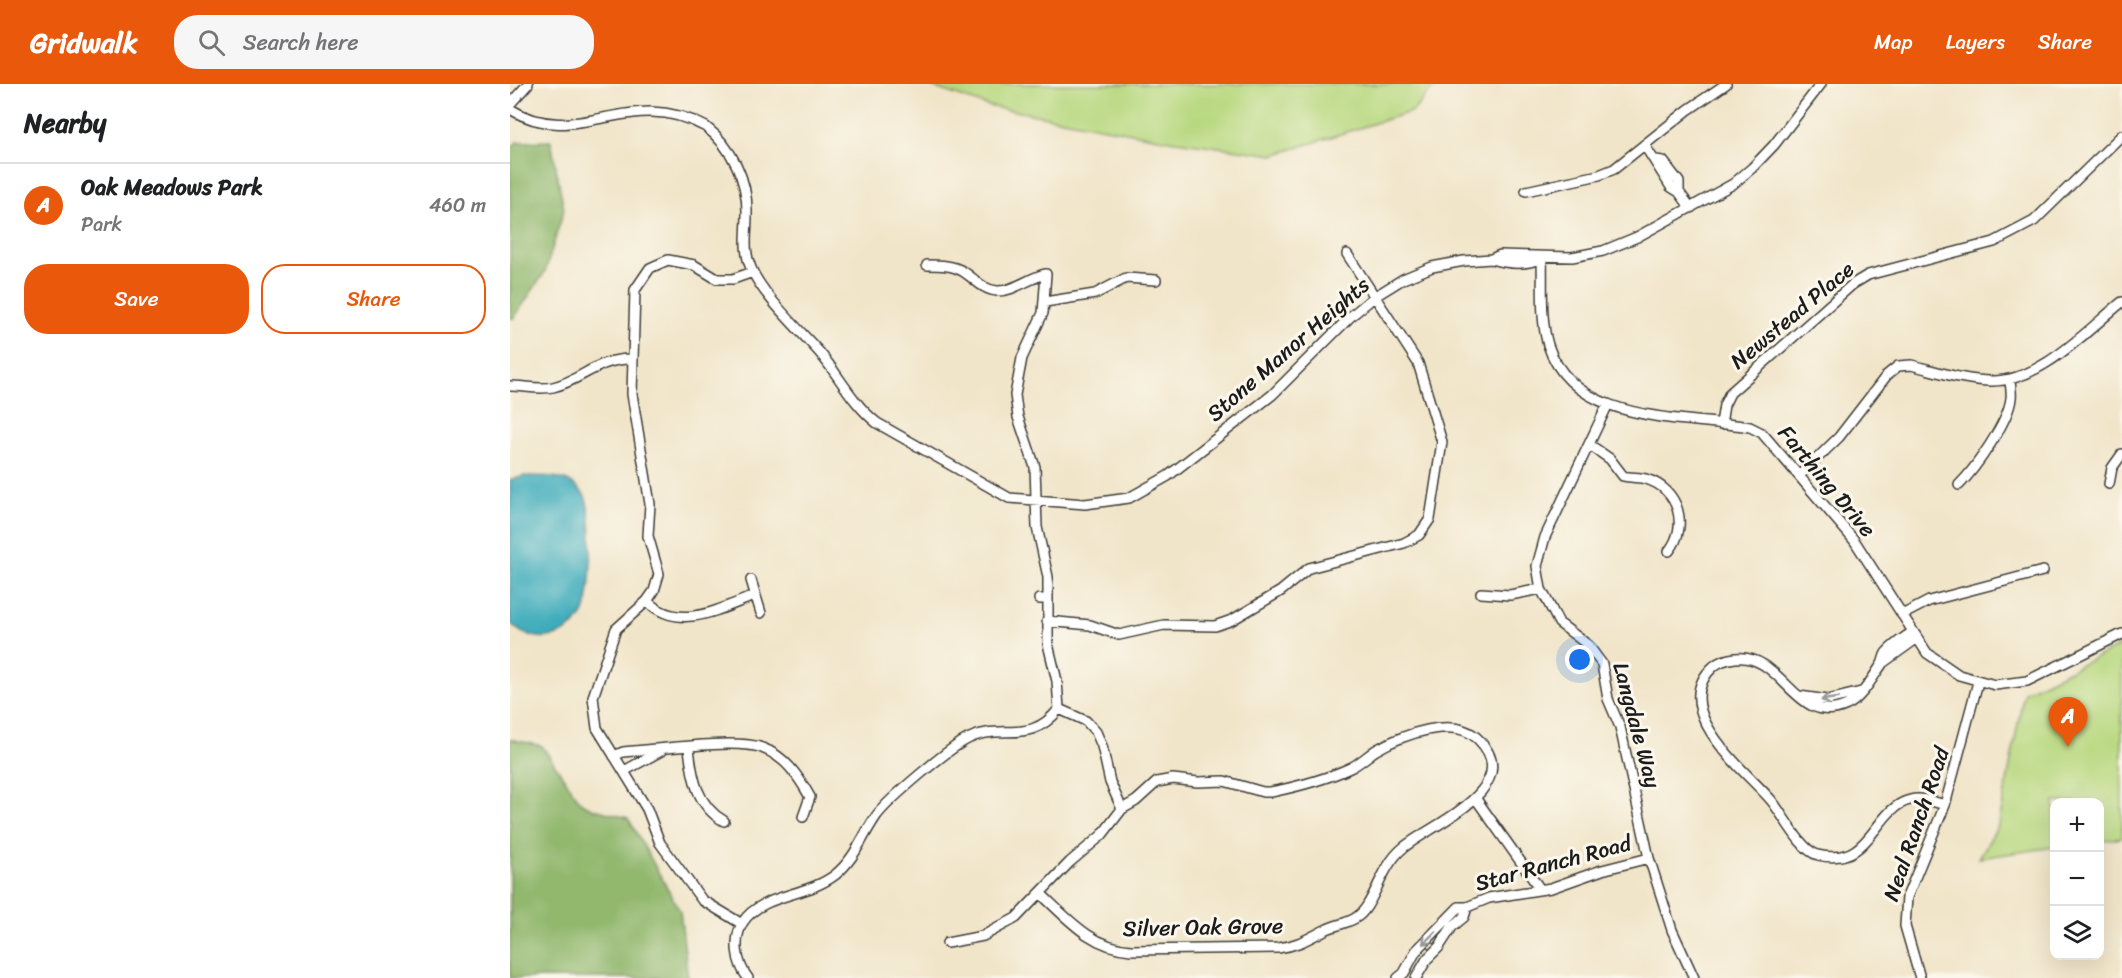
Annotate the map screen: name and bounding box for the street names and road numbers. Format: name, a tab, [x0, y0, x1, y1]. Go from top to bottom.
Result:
street label: Newstead Place	[1721, 251, 1863, 379]
street label: Stone Manor Heights	[1197, 266, 1379, 431]
street label: Farthing Drive	[1768, 416, 1886, 546]
street label: Langdale Way	[1601, 658, 1673, 793]
street label: Neal Ranch Road	[1871, 740, 1961, 906]
street label: Star Ranch Road	[1470, 823, 1637, 903]
street label: Silver Oak Grove	[1122, 906, 1284, 948]

